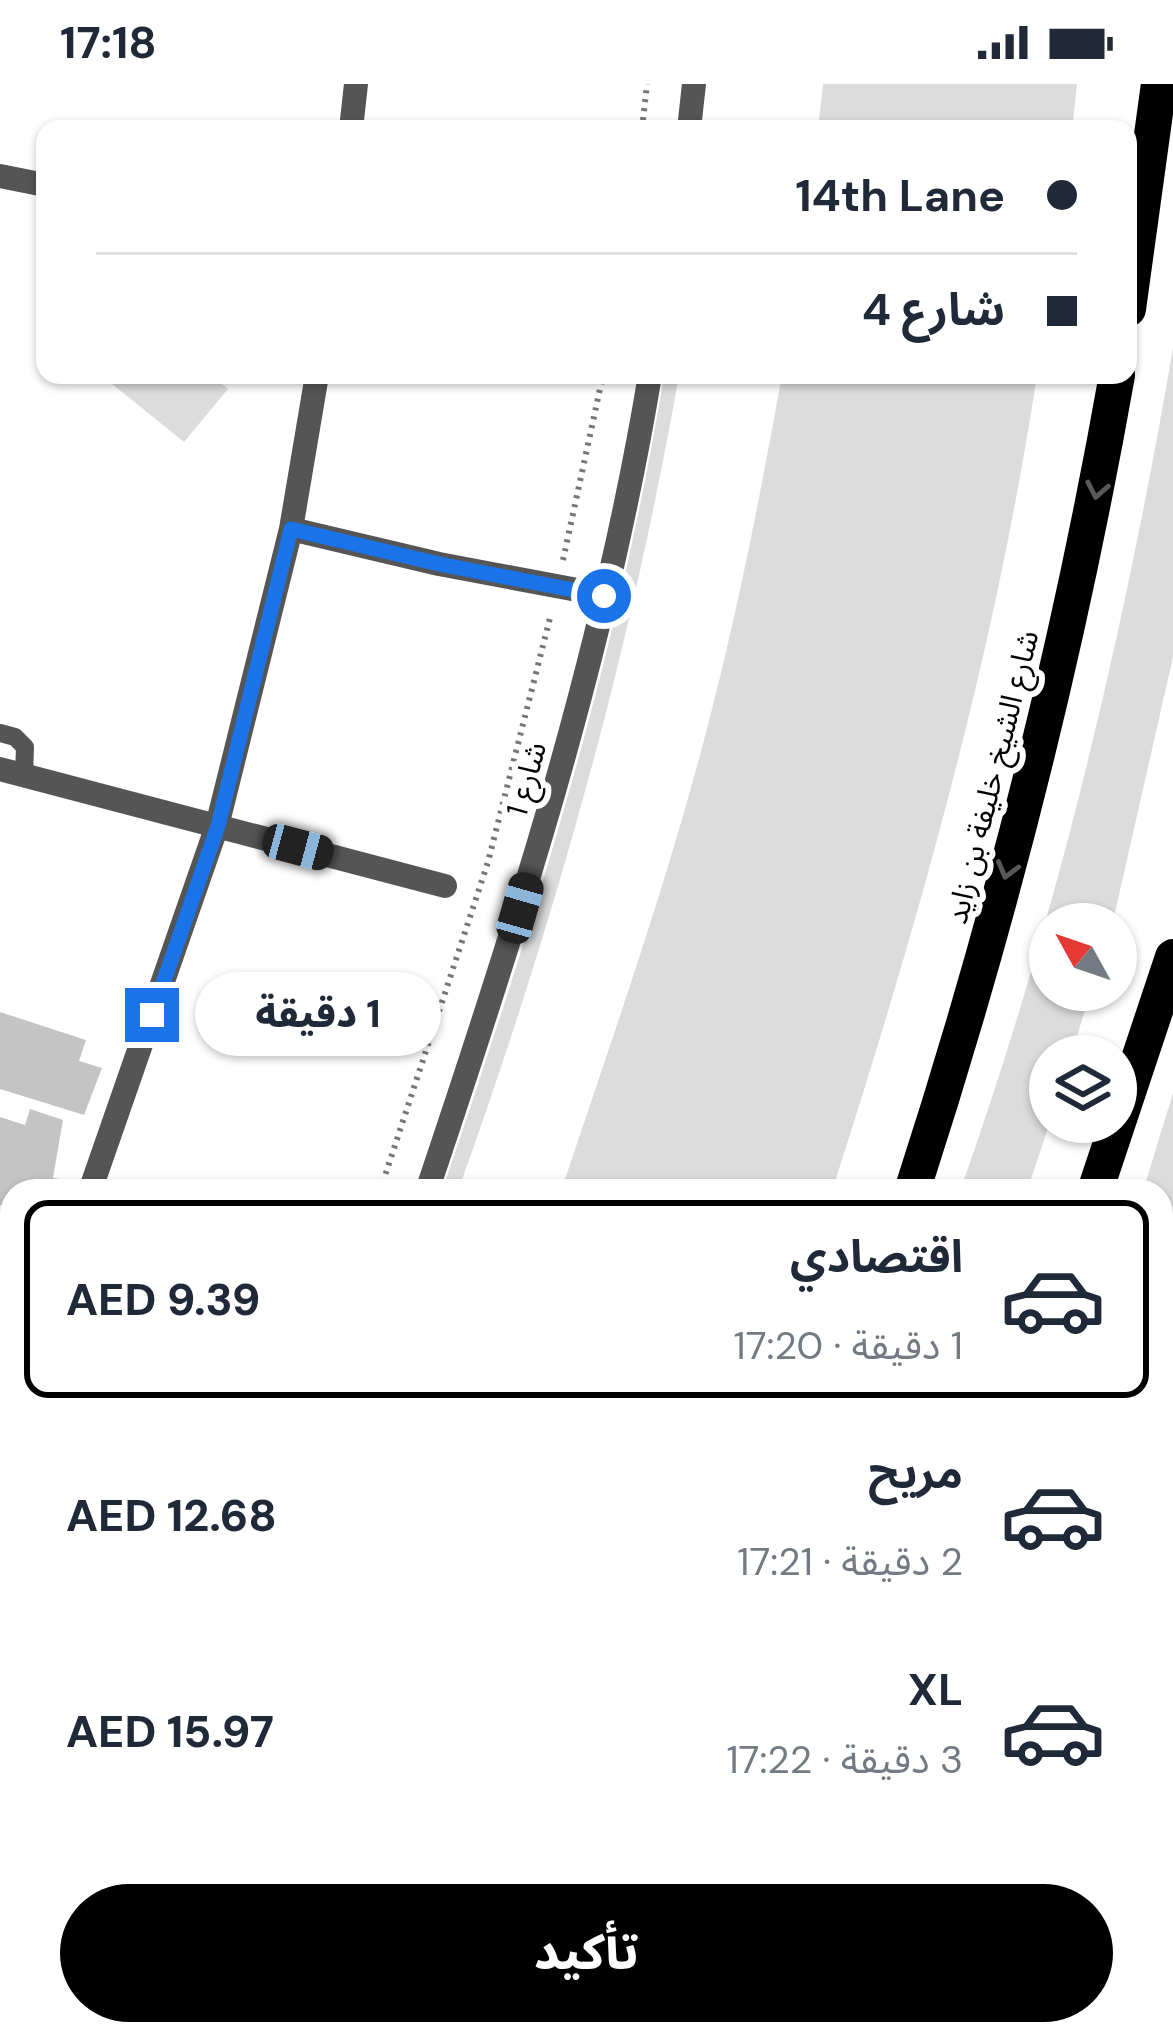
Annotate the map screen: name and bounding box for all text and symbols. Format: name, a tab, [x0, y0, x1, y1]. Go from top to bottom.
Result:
text: 17:18	[60, 13, 157, 72]
text: 14th Lane	[795, 166, 1005, 225]
text: شارع 4	[862, 280, 1005, 339]
one-way arrow	[1085, 480, 1111, 500]
route start	[577, 569, 631, 623]
street label: شارع الشيخ خليفة بن زايد	[937, 626, 1050, 929]
street label: شارع 1	[497, 737, 558, 822]
car	[259, 820, 337, 874]
one-way arrow	[997, 859, 1022, 879]
car	[493, 868, 547, 948]
north arrow	[1029, 903, 1137, 1011]
map controls	[1029, 903, 1137, 1143]
callout: 1 دقيقة	[194, 973, 440, 1057]
route end	[125, 988, 179, 1042]
text: 1 دقيقة	[255, 988, 381, 1039]
button: layers	[1029, 1035, 1137, 1143]
text: اقتصادي	[790, 1227, 963, 1286]
icon: car	[999, 1245, 1107, 1353]
text: AED 9.39	[66, 1270, 260, 1329]
text: 1 دقيقة · 17:20	[734, 1320, 963, 1371]
text: مريح	[868, 1443, 963, 1502]
icon: car	[999, 1461, 1107, 1569]
text: AED 12.68	[66, 1486, 277, 1545]
text: 2 دقيقة · 17:21	[737, 1536, 963, 1587]
text: XL	[908, 1660, 963, 1719]
icon: car	[999, 1677, 1107, 1785]
text: AED 15.97	[66, 1702, 274, 1761]
text: 3 دقيقة · 17:22	[726, 1734, 963, 1785]
button: تأكيد	[60, 1884, 1113, 2022]

